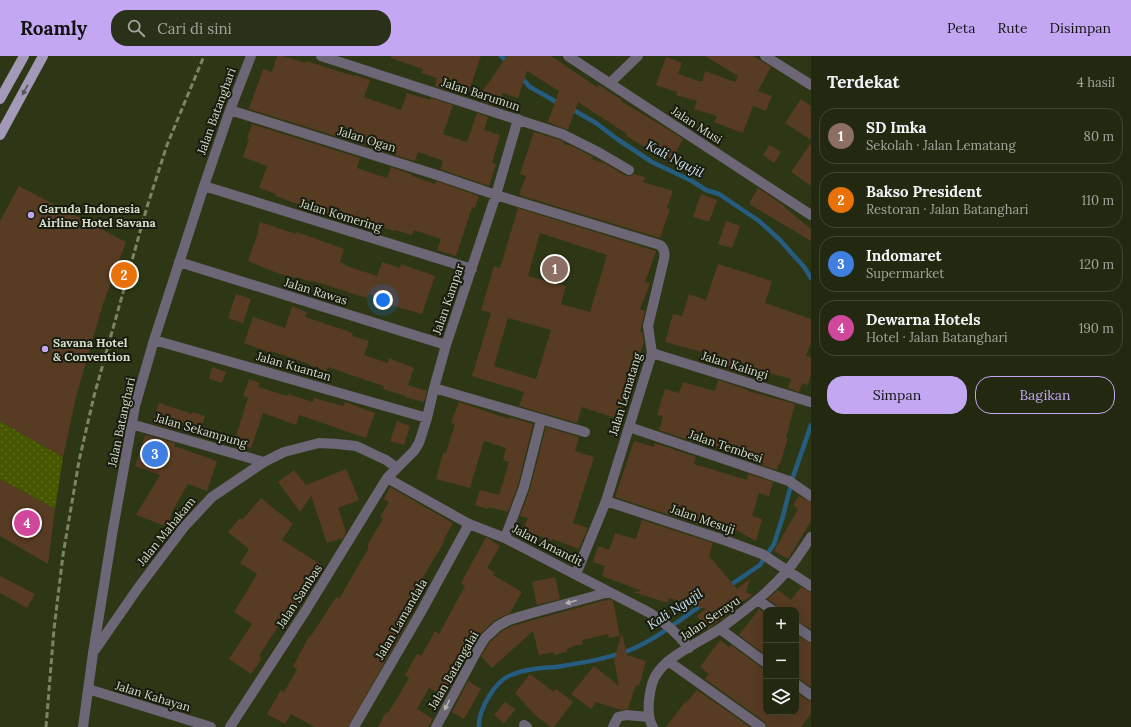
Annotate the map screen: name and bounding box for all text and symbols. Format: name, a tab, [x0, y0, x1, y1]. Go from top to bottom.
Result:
search box	[111, 10, 391, 46]
text: Roamly	[20, 16, 87, 40]
icon: search	[125, 17, 147, 39]
text: Cari di sini	[157, 19, 232, 38]
text: Peta	[947, 19, 975, 37]
text: Rute	[997, 19, 1028, 37]
text: Disimpan	[1050, 19, 1111, 37]
street label: Jalan Batanghari	[193, 66, 239, 157]
text: Terdekat	[827, 71, 900, 93]
street label: Jalan Barumun	[439, 74, 522, 114]
text: 4 hasil	[1077, 74, 1115, 91]
one-way arrow	[21, 84, 28, 96]
street label: Jalan Musi	[668, 103, 725, 147]
text: SD Imka	[866, 118, 926, 137]
street label: Jalan Ogan	[335, 123, 398, 155]
text: 1	[838, 128, 844, 145]
text: 80 m	[1084, 128, 1114, 145]
water label: Kali Ngujil	[643, 137, 707, 181]
text: Sekolah · Jalan Lematang	[866, 137, 1016, 154]
text: Bakso President	[866, 182, 982, 201]
text: 2	[838, 192, 844, 209]
text: 110 m	[1081, 192, 1114, 209]
street label: Jalan Komering	[297, 195, 384, 235]
place label: Garuda Indonesia Airline Hotel Savana	[39, 201, 157, 230]
text: Restoran · Jalan Batanghari	[866, 201, 1029, 218]
marker: Garuda Indonesia Airline Hotel Savana	[26, 210, 36, 220]
text: Indomaret	[866, 246, 942, 265]
pin: 1	[542, 254, 568, 284]
text: 3	[837, 256, 845, 273]
text: 120 m	[1079, 256, 1114, 273]
pin: 2	[111, 260, 137, 290]
street label: Jalan Kampar	[429, 261, 467, 337]
text: Supermarket	[866, 265, 944, 282]
street label: Jalan Rawas	[282, 274, 350, 308]
your location	[373, 290, 393, 310]
text: Dewarna Hotels	[866, 310, 980, 329]
text: 4	[837, 320, 845, 337]
text: 190 m	[1079, 320, 1114, 337]
text: Hotel · Jalan Batanghari	[866, 329, 1008, 346]
place label: Savana Hotel & Convention	[53, 335, 131, 364]
marker: Savana Hotel & Convention	[40, 344, 50, 354]
street label: Jalan Kalingi	[699, 347, 770, 382]
street label: Jalan Kuantan	[254, 348, 333, 384]
street label: Jalan Lematang	[605, 351, 645, 438]
street label: Jalan Batanghari	[104, 376, 138, 469]
button: Simpan	[827, 376, 967, 414]
button: Bagikan	[975, 376, 1115, 414]
street label: Jalan Sekampung	[152, 409, 249, 450]
street label: Jalan Tembesi	[686, 426, 765, 466]
pin: 3	[142, 439, 168, 469]
street label: Jalan Mahakam	[133, 493, 199, 569]
street label: Jalan Mesuji	[668, 501, 737, 537]
pin: 4	[14, 508, 40, 538]
street label: Jalan Amandit	[509, 520, 586, 569]
street label: Jalan Sambas	[272, 561, 325, 631]
street label: Jalan Lamandala	[371, 576, 430, 663]
water label: Kali Ngujil	[644, 585, 706, 633]
street label: Jalan Serayu	[677, 593, 743, 644]
one-way arrow	[565, 599, 577, 605]
map controls	[763, 607, 799, 715]
button: +	[763, 607, 799, 643]
street label: Jalan Batangalai	[424, 628, 481, 713]
button: −	[763, 643, 799, 679]
street label: Jalan Kahayan	[113, 677, 192, 715]
button: layers	[763, 679, 799, 715]
one-way arrow	[444, 699, 450, 710]

